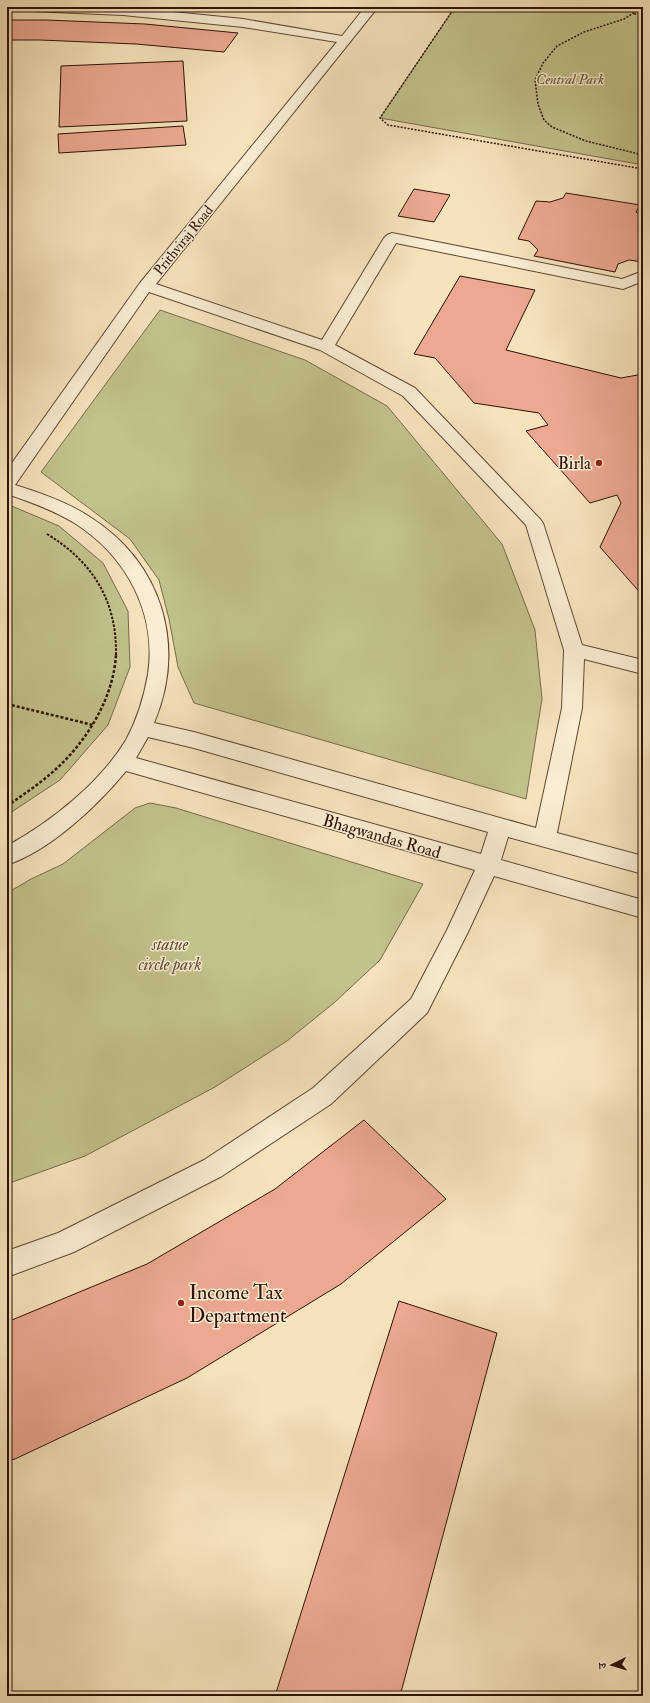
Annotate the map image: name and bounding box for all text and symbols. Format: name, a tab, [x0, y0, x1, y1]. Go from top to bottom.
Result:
park label: Central Park	[536, 71, 604, 88]
street label: Prithviraj Road	[150, 202, 217, 279]
place label: Birla	[558, 453, 592, 474]
marker: Birla	[594, 458, 604, 468]
street label: Bhagwandas Road	[320, 810, 444, 864]
park label: statue circle park	[138, 934, 202, 975]
place label: Income Tax Department	[189, 1280, 287, 1329]
marker: Income Tax Department	[176, 1298, 186, 1308]
north arrow	[592, 1645, 632, 1685]
text: उ	[596, 1661, 609, 1670]

